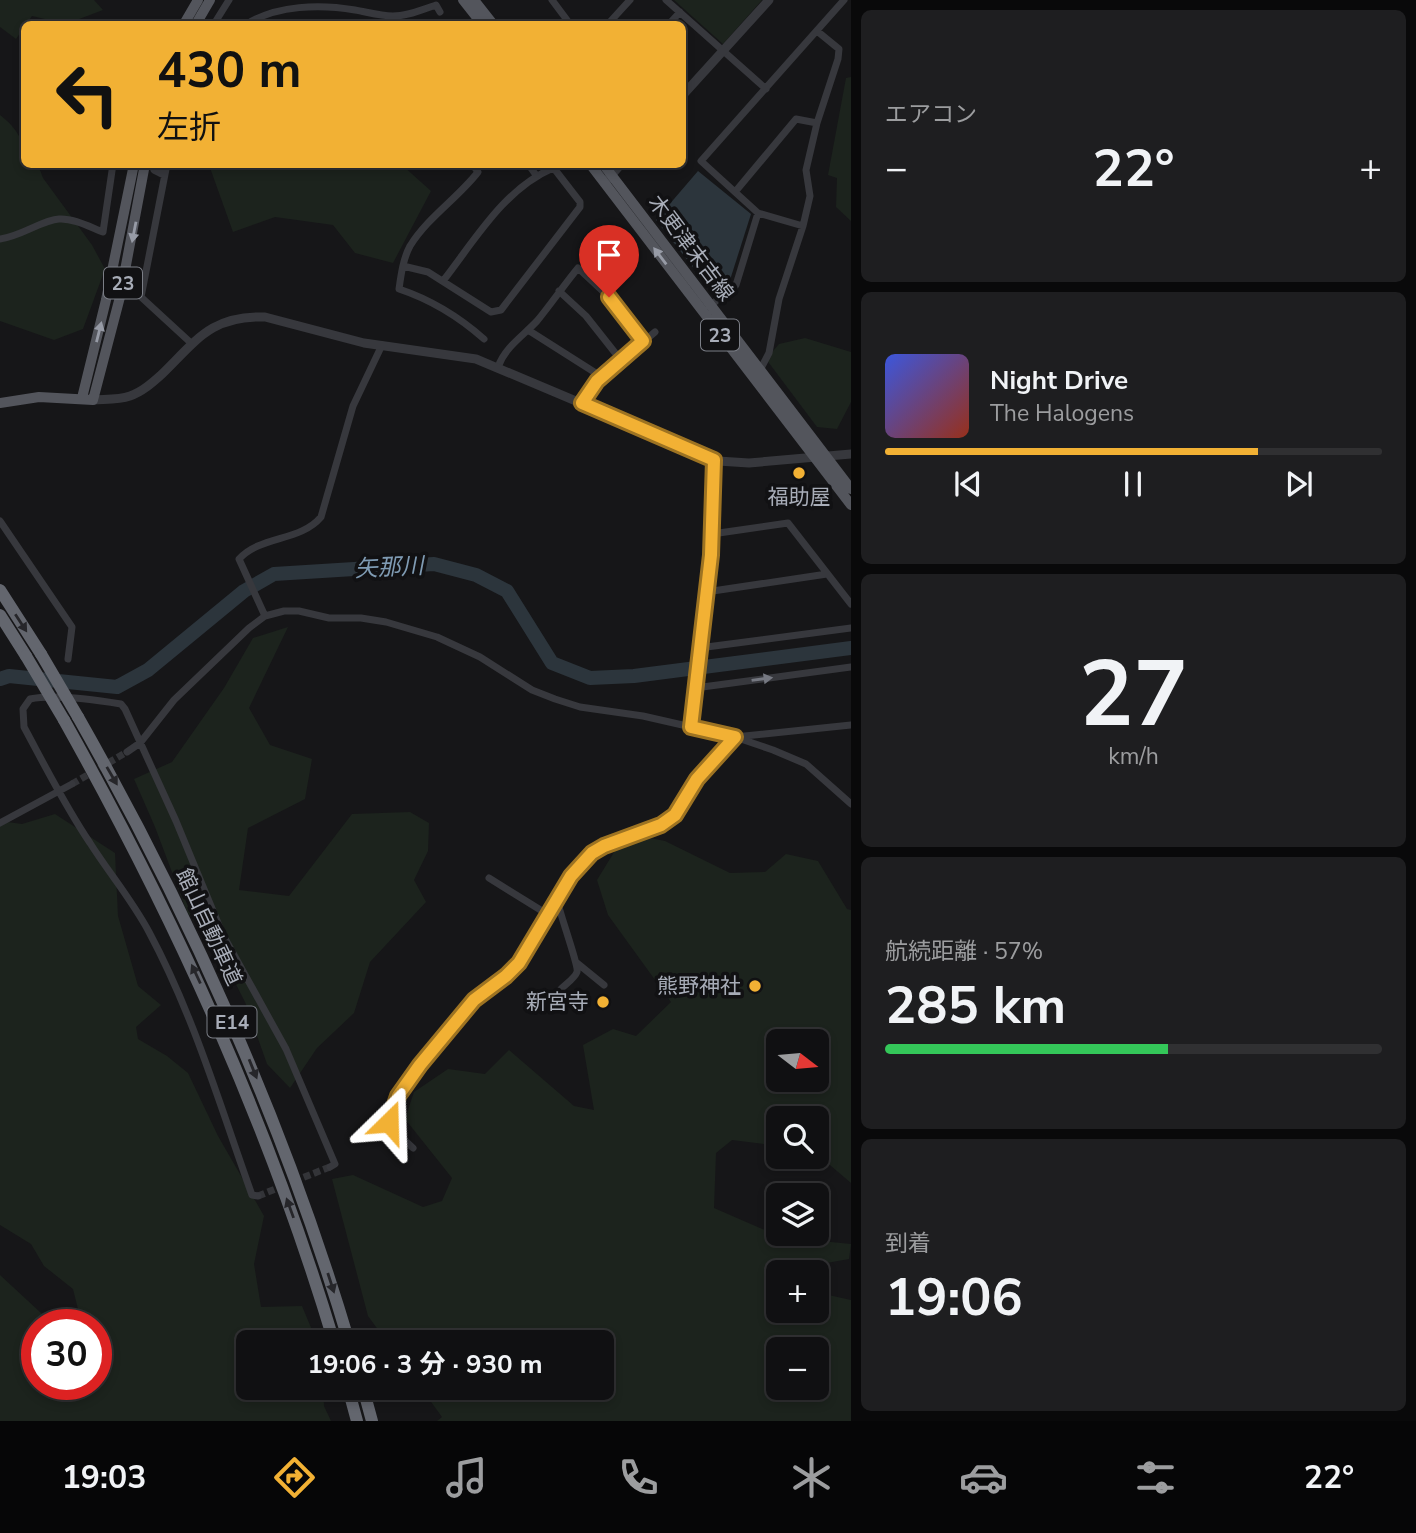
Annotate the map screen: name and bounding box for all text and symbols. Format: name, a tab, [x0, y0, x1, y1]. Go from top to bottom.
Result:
text: 430 m	[157, 37, 301, 104]
icon: left	[42, 49, 133, 140]
text: エアコン	[885, 99, 977, 130]
text: 左折	[157, 106, 221, 149]
text: 22°	[1092, 133, 1175, 204]
text: −	[885, 143, 908, 194]
text: +	[1359, 143, 1382, 194]
street label: 木更津末吉線	[642, 189, 740, 307]
one-way arrow	[128, 221, 139, 243]
pin	[579, 225, 639, 297]
icon: arrive	[590, 236, 628, 274]
one-way arrow	[654, 247, 668, 265]
road number: 23	[104, 268, 142, 298]
road number: 23	[701, 320, 739, 350]
one-way arrow	[94, 321, 105, 343]
text: Night Drive	[990, 363, 1128, 398]
text: The Halogens	[990, 398, 1134, 429]
marker: 福助屋	[791, 465, 807, 481]
icon: previous	[949, 465, 987, 503]
icon: pause	[1114, 465, 1152, 503]
icon: next	[1280, 465, 1318, 503]
place label: 福助屋	[768, 483, 831, 511]
water label: 矢那川	[354, 550, 427, 585]
one-way arrow	[15, 613, 28, 632]
text: 27	[1079, 633, 1188, 757]
one-way arrow	[751, 673, 773, 684]
text: km/h	[1108, 741, 1159, 772]
one-way arrow	[106, 767, 118, 786]
street label: 館山自動車道	[170, 864, 248, 990]
text: 航続距離 · 57%	[885, 936, 1043, 967]
one-way arrow	[190, 964, 202, 984]
text: 285 km	[885, 970, 1066, 1041]
place label: 熊野神社	[657, 972, 741, 1000]
marker: 熊野神社	[747, 978, 763, 994]
place label: 新宮寺	[526, 988, 589, 1016]
marker: 新宮寺	[595, 994, 611, 1010]
road number: E14	[208, 1006, 256, 1038]
north arrow	[766, 1029, 830, 1092]
map controls	[766, 1029, 829, 1400]
one-way arrow	[247, 1059, 258, 1080]
position arrow	[352, 1085, 426, 1159]
button: search	[766, 1106, 829, 1169]
button: layers	[766, 1183, 829, 1246]
one-way arrow	[284, 1197, 295, 1218]
text: 到着	[885, 1228, 931, 1259]
button: +	[766, 1260, 829, 1323]
text: 19:06	[885, 1262, 1023, 1333]
one-way arrow	[326, 1273, 337, 1294]
speed limit sign: 30	[21, 1309, 112, 1400]
button: −	[766, 1337, 829, 1400]
text: 19:06 · 3 分 · 930 m	[307, 1347, 543, 1382]
icon: directions	[270, 1453, 319, 1502]
icon: music	[442, 1453, 491, 1502]
icon: phone	[614, 1453, 663, 1502]
icon: climate	[787, 1453, 836, 1502]
icon: car	[959, 1453, 1008, 1502]
icon: filters	[1131, 1453, 1180, 1502]
text: 19:03	[62, 1456, 146, 1499]
text: 22°	[1304, 1456, 1354, 1499]

